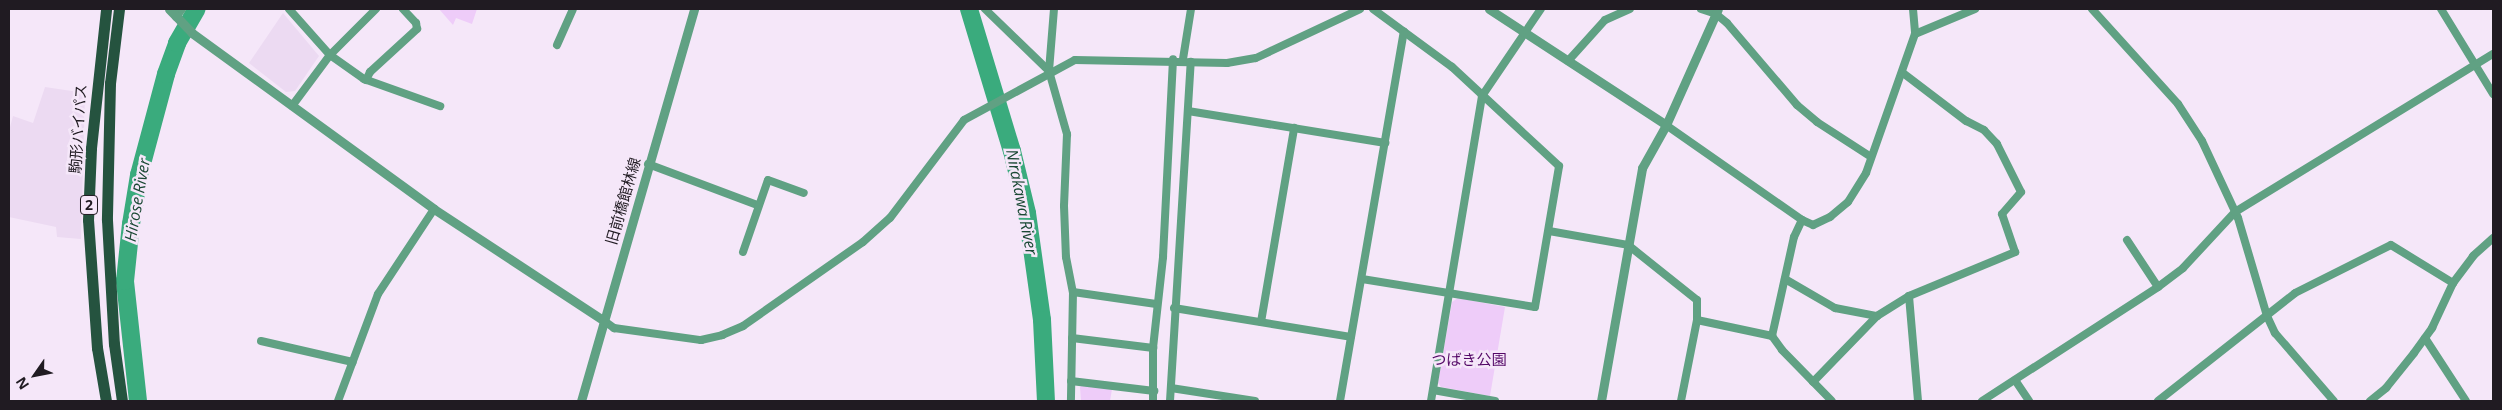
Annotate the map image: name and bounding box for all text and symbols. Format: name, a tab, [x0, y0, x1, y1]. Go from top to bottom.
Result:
street label: 駒形バイパス	[66, 83, 90, 175]
water label: Nirakawa River	[1002, 148, 1042, 256]
street label: 旧前橋館林線	[602, 155, 644, 247]
water label: Hirose River	[120, 157, 154, 243]
road number: 2	[79, 194, 99, 216]
north arrow	[10, 350, 60, 400]
park label: つばき公園	[1432, 351, 1506, 369]
text: N	[11, 373, 33, 393]

